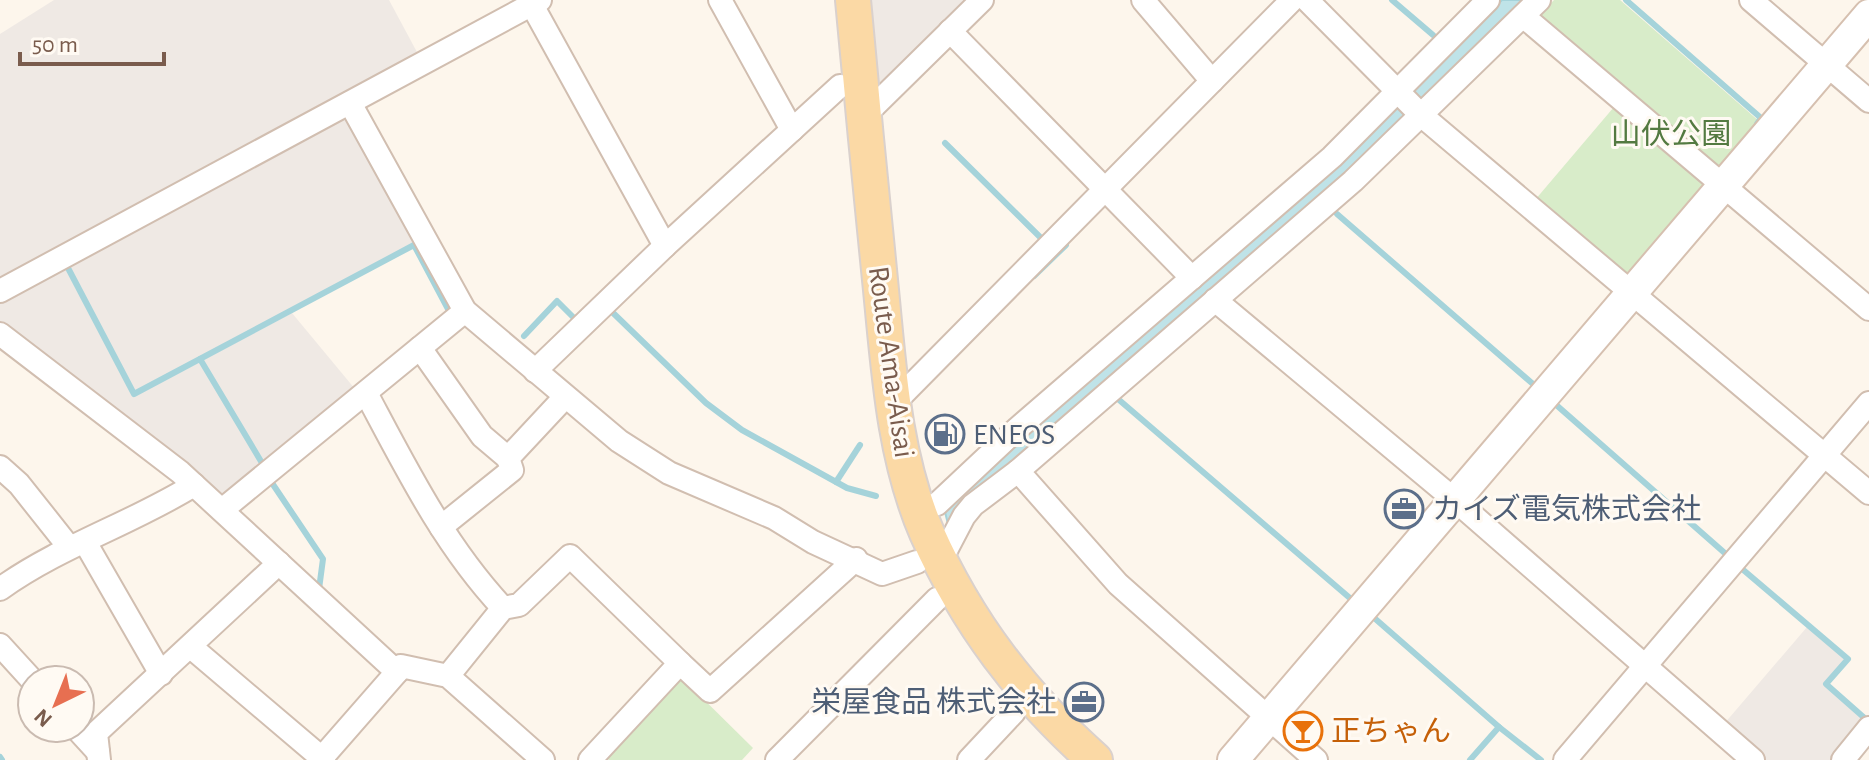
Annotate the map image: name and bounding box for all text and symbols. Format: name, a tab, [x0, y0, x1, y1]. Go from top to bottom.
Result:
scale bar	[20, 16, 164, 66]
text: 50 m	[32, 33, 78, 57]
park label: 山伏公園	[1611, 118, 1731, 150]
street label: Route Ama-Aisai	[863, 265, 919, 460]
fuel station icon: ENEOS	[924, 413, 966, 455]
place label: ENEOS	[973, 420, 1055, 450]
office icon: カイズ電気株式会社	[1383, 488, 1425, 530]
place label: カイズ電気株式会社	[1432, 493, 1701, 525]
north arrow	[16, 664, 96, 744]
office icon: 栄屋食品 株式会社	[1063, 681, 1105, 723]
place label: 栄屋食品 株式会社	[811, 686, 1056, 718]
text: N	[30, 705, 56, 731]
bar icon: 正ちゃん	[1282, 710, 1324, 752]
place label: 正ちゃん	[1331, 717, 1451, 747]

